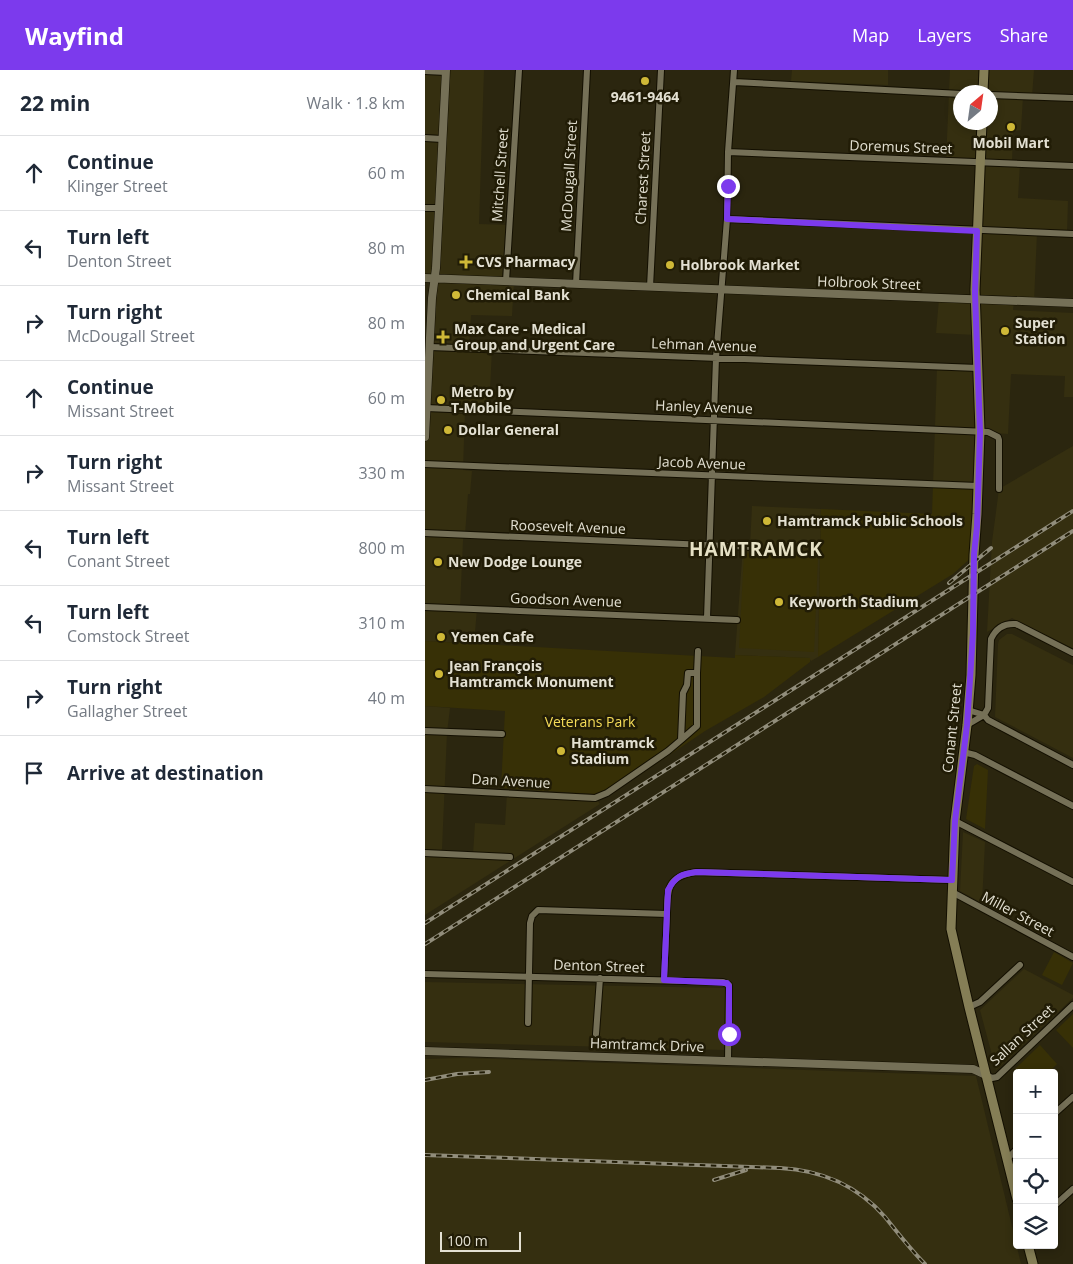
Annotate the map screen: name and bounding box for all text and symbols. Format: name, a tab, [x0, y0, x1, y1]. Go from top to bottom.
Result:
text: Wayfind	[25, 19, 124, 52]
text: Map	[852, 23, 889, 47]
text: Layers	[917, 23, 972, 47]
text: Share	[1000, 23, 1048, 47]
marker: 9461-9464	[639, 75, 651, 87]
north arrow	[953, 85, 998, 130]
place label: 9461-9464	[611, 87, 679, 106]
text: 22 min	[20, 89, 90, 117]
text: Walk · 1.8 km	[307, 92, 405, 114]
street label: McDougall Street	[556, 120, 581, 232]
marker: Mobil Mart	[1005, 121, 1017, 133]
street label: Mitchell Street	[487, 127, 512, 223]
street label: Charest Street	[631, 131, 654, 225]
place label: Mobil Mart	[973, 133, 1050, 152]
street label: Doremus Street	[849, 135, 953, 158]
text: Continue	[67, 149, 154, 175]
icon: ahead	[20, 159, 48, 187]
text: 60 m	[368, 162, 405, 184]
text: Klinger Street	[67, 175, 168, 197]
route end	[717, 175, 740, 198]
text: Turn left	[67, 224, 149, 250]
icon: left	[20, 234, 48, 262]
text: 80 m	[368, 237, 405, 259]
text: Denton Street	[67, 250, 171, 272]
place label: CVS Pharmacy	[476, 252, 576, 271]
place label: Holbrook Market	[680, 255, 800, 274]
marker: CVS Pharmacy	[460, 256, 472, 268]
marker: Holbrook Market	[664, 259, 676, 271]
street label: Holbrook Street	[817, 271, 921, 294]
place label: Chemical Bank	[466, 285, 570, 304]
marker: Chemical Bank	[450, 289, 462, 301]
text: Turn right	[67, 299, 162, 325]
icon: right	[20, 309, 48, 337]
text: 80 m	[368, 312, 405, 334]
place label: Super Station	[1015, 313, 1065, 348]
place label: Max Care - Medical Group and Urgent Care	[454, 319, 615, 354]
text: McDougall Street	[67, 325, 195, 347]
marker: Super Station	[999, 325, 1011, 337]
marker: Max Care - Medical Group and Urgent Care	[436, 330, 450, 344]
street label: Lehman Avenue	[651, 333, 757, 356]
text: Continue	[67, 374, 154, 400]
place label: Metro by T-Mobile	[451, 382, 514, 417]
icon: ahead	[20, 384, 48, 412]
text: 60 m	[368, 387, 405, 409]
marker: Metro by T-Mobile	[435, 394, 447, 406]
street label: Hanley Avenue	[655, 395, 753, 418]
text: Missant Street	[67, 400, 174, 422]
place label: Dollar General	[458, 420, 559, 439]
marker: Dollar General	[442, 424, 454, 436]
text: Turn right	[67, 449, 162, 475]
street label: Jacob Avenue	[656, 451, 746, 474]
icon: right	[20, 459, 48, 487]
text: 330 m	[359, 462, 405, 484]
text: Missant Street	[67, 475, 174, 497]
place label: Hamtramck Public Schools	[777, 511, 963, 530]
street label: Roosevelt Avenue	[510, 515, 626, 538]
marker: Hamtramck Public Schools	[761, 515, 773, 527]
text: Turn left	[67, 524, 149, 550]
icon: left	[20, 534, 48, 562]
district label: HAMTRAMCK	[689, 536, 823, 562]
text: 800 m	[359, 537, 405, 559]
text: Conant Street	[67, 550, 170, 572]
place label: New Dodge Lounge	[448, 552, 582, 571]
marker: New Dodge Lounge	[432, 556, 444, 568]
street label: Goodson Avenue	[510, 588, 622, 611]
place label: Keyworth Stadium	[789, 592, 919, 611]
marker: Keyworth Stadium	[773, 596, 785, 608]
text: Turn left	[67, 599, 149, 625]
icon: left	[20, 609, 48, 637]
text: 310 m	[359, 612, 405, 634]
text: Comstock Street	[67, 625, 189, 647]
place label: Yemen Cafe	[451, 627, 534, 646]
marker: Yemen Cafe	[435, 631, 447, 643]
place label: Jean François Hamtramck Monument	[447, 656, 614, 691]
marker: Jean François Hamtramck Monument	[433, 668, 445, 680]
text: Turn right	[67, 674, 162, 700]
street label: Conant Street	[937, 682, 966, 774]
icon: right	[20, 684, 48, 712]
text: 40 m	[368, 687, 405, 709]
text: Gallagher Street	[67, 700, 187, 722]
park label: Veterans Park	[545, 712, 636, 731]
place label: Hamtramck Stadium	[571, 733, 655, 768]
marker: Hamtramck Stadium	[555, 745, 567, 757]
icon: arrive	[20, 759, 48, 787]
text: Arrive at destination	[67, 760, 264, 786]
street label: Dan Avenue	[471, 769, 551, 792]
street label: Miller Street	[979, 887, 1058, 941]
street label: Denton Street	[553, 954, 645, 977]
street label: Sallan Street	[985, 1000, 1058, 1069]
route start	[718, 1023, 741, 1046]
street label: Hamtramck Drive	[589, 1033, 705, 1056]
map controls	[1013, 1069, 1058, 1249]
button: +	[1013, 1069, 1058, 1114]
button: −	[1013, 1114, 1058, 1159]
button: locate	[1013, 1159, 1058, 1204]
button: layers	[1013, 1204, 1058, 1249]
scale bar	[440, 1229, 521, 1252]
text: 100 m	[447, 1231, 488, 1250]

